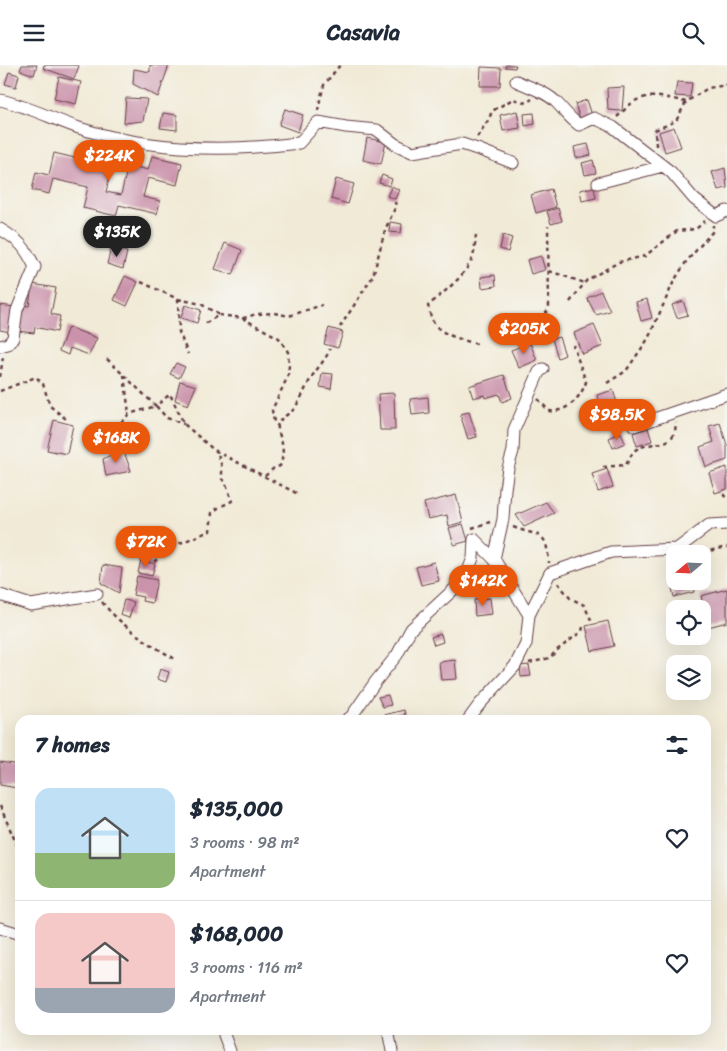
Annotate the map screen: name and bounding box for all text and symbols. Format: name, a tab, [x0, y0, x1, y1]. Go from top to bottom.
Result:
text: Casavia	[327, 13, 400, 52]
icon: menu	[20, 19, 48, 47]
icon: search	[679, 19, 707, 47]
pin: $224K	[74, 139, 144, 182]
text: $224K	[85, 141, 133, 170]
pin: $135K	[82, 215, 152, 258]
text: $135K	[94, 217, 140, 246]
pin: $205K	[489, 313, 559, 355]
text: $205K	[499, 314, 549, 343]
pin: $98.5K	[576, 399, 658, 441]
text: $98.5K	[590, 400, 644, 429]
pin: $168K	[81, 421, 151, 464]
text: $168K	[93, 423, 139, 452]
pin: $72K	[116, 525, 176, 568]
text: $72K	[127, 527, 165, 556]
north arrow	[666, 545, 711, 590]
map controls	[666, 545, 711, 700]
pin: $142K	[448, 565, 518, 607]
text: $142K	[460, 566, 506, 595]
button: locate	[666, 600, 711, 645]
button: layers	[666, 655, 711, 700]
text: 7 homes	[35, 726, 110, 764]
icon: filters	[663, 731, 691, 759]
text: $135,000	[190, 790, 283, 828]
icon: home	[75, 808, 135, 868]
icon: heart	[663, 824, 691, 852]
text: 3 rooms · 98 m²	[190, 828, 299, 857]
text: Apartment	[190, 857, 266, 886]
text: $168,000	[190, 915, 283, 953]
icon: home	[75, 933, 135, 993]
icon: heart	[663, 949, 691, 977]
text: 3 rooms · 116 m²	[190, 953, 303, 982]
text: Apartment	[190, 982, 266, 1011]

